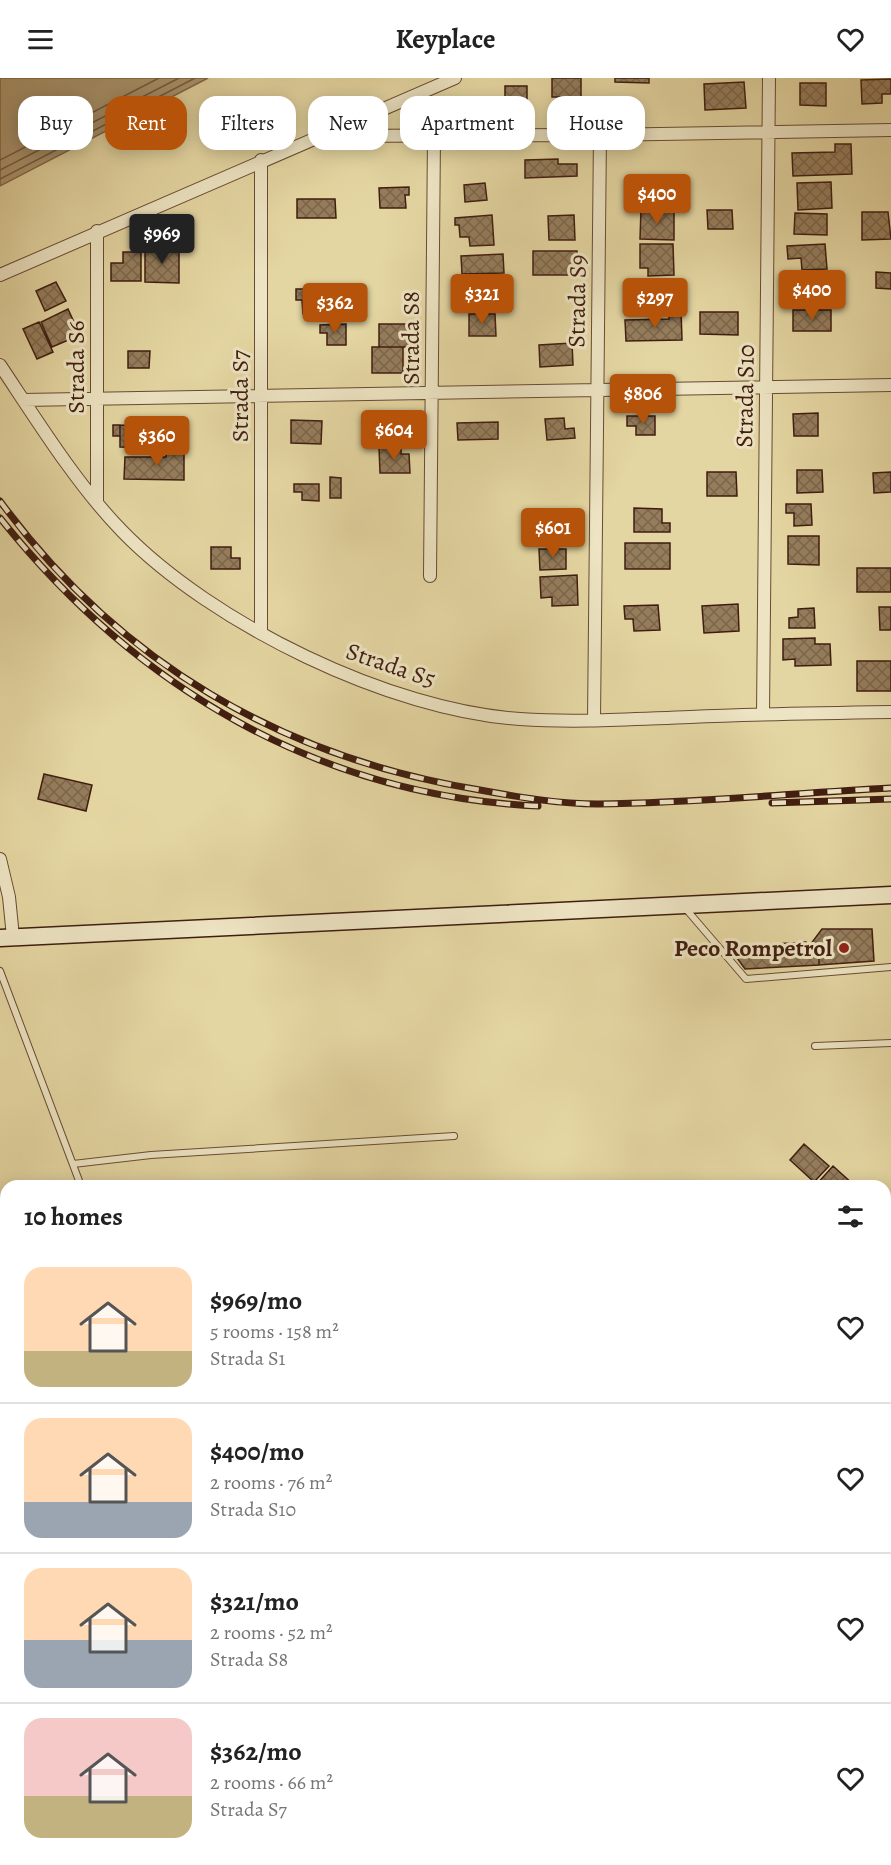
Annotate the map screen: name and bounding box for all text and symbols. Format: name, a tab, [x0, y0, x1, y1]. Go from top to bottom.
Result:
text: Keyplace	[395, 21, 496, 57]
icon: menu	[24, 23, 57, 56]
icon: heart	[834, 23, 867, 56]
chip: Buy	[18, 96, 93, 150]
chip: Rent	[105, 96, 187, 150]
chip: Filters	[199, 96, 296, 150]
chip: New	[308, 96, 388, 150]
chip: Apartment	[400, 96, 535, 150]
chip: House	[547, 96, 645, 150]
pin: $400	[621, 174, 693, 225]
text: $400	[638, 180, 676, 207]
pin: $969	[126, 214, 198, 265]
text: $969	[143, 220, 181, 247]
street label: Strada S9	[560, 254, 594, 348]
pin: $400	[776, 270, 848, 321]
pin: $321	[446, 274, 518, 325]
text: $400	[793, 276, 831, 303]
pin: $297	[619, 278, 691, 329]
text: $321	[465, 280, 499, 307]
pin: $362	[299, 283, 371, 334]
text: $297	[637, 284, 673, 311]
text: $362	[317, 289, 353, 316]
street label: Strada S8	[395, 291, 427, 385]
street label: Strada S6	[60, 320, 92, 414]
street label: Strada S10	[728, 344, 762, 448]
street label: Strada S7	[224, 349, 256, 442]
pin: $806	[607, 374, 679, 425]
text: $806	[624, 380, 662, 407]
pin: $604	[358, 410, 430, 461]
pin: $360	[121, 416, 193, 467]
text: $604	[375, 416, 413, 443]
text: $360	[138, 422, 176, 449]
pin: $601	[517, 508, 589, 559]
text: $601	[535, 514, 571, 541]
street label: Strada S5	[342, 635, 440, 695]
place label: Peco Rompetrol	[674, 932, 833, 964]
marker: Peco Rompetrol	[837, 941, 851, 955]
text: 10 homes	[24, 1199, 123, 1234]
icon: filters	[834, 1200, 867, 1233]
text: $969/mo	[210, 1283, 302, 1318]
icon: home	[72, 1291, 144, 1363]
icon: heart	[834, 1311, 867, 1344]
text: 5 rooms · 158 m²	[210, 1318, 339, 1345]
text: Strada S1	[210, 1345, 285, 1372]
text: $400/mo	[210, 1434, 304, 1469]
icon: home	[72, 1442, 144, 1514]
icon: heart	[834, 1462, 867, 1495]
text: 2 rooms · 76 m²	[210, 1469, 332, 1496]
text: Strada S10	[210, 1496, 296, 1523]
text: $321/mo	[210, 1584, 299, 1619]
icon: home	[72, 1592, 144, 1664]
icon: heart	[834, 1612, 867, 1645]
text: 2 rooms · 52 m²	[210, 1619, 333, 1646]
text: Strada S8	[210, 1646, 288, 1673]
text: $362/mo	[210, 1734, 302, 1769]
icon: home	[72, 1742, 144, 1814]
icon: heart	[834, 1762, 867, 1795]
text: 2 rooms · 66 m²	[210, 1769, 333, 1796]
text: Strada S7	[210, 1796, 287, 1823]

